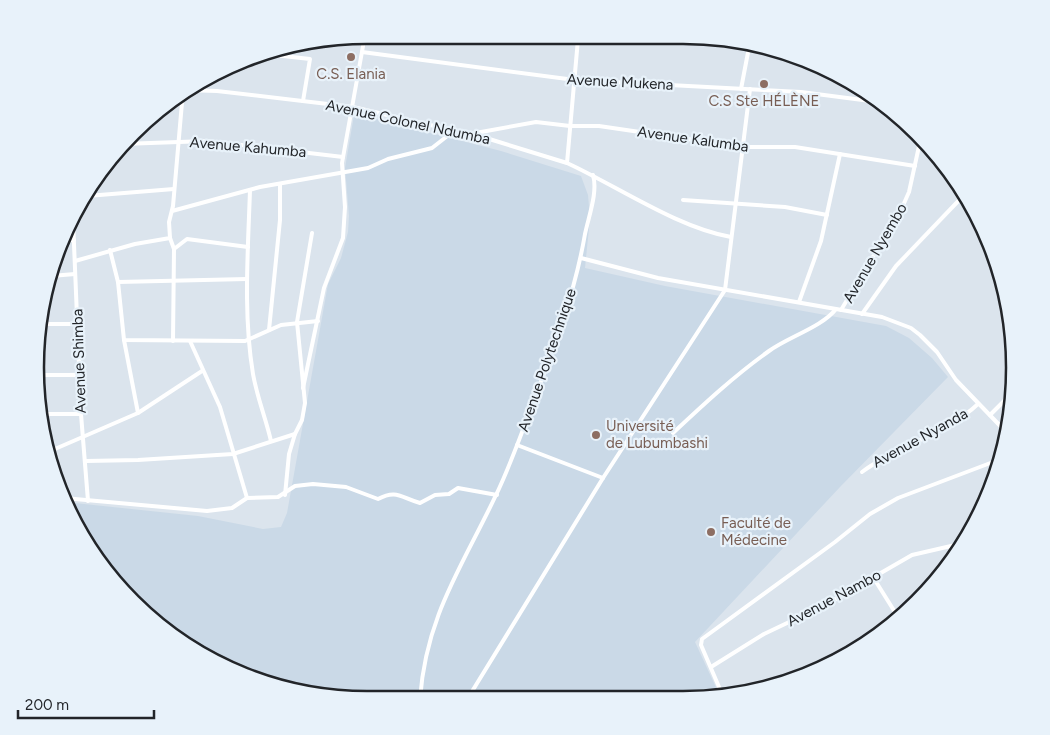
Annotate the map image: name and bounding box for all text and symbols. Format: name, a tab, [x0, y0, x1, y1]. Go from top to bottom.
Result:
marker: C.S. Elania	[345, 51, 357, 63]
place label: C.S. Elania	[316, 65, 386, 83]
street label: Avenue Mukena	[566, 70, 674, 94]
marker: C.S Ste HÉLÈNE	[758, 78, 770, 90]
place label: C.S Ste HÉLÈNE	[709, 92, 819, 110]
street label: Avenue Colonel Ndumba	[324, 96, 492, 148]
street label: Avenue Kalumba	[636, 122, 750, 156]
street label: Avenue Kahumba	[189, 133, 307, 161]
street label: Avenue Nyembo	[839, 200, 911, 306]
street label: Avenue Polytechnique	[514, 286, 580, 434]
street label: Avenue Shimba	[68, 308, 90, 414]
street label: Avenue Nyanda	[869, 404, 971, 472]
place label: Université de Lubumbashi	[606, 417, 708, 452]
marker: Université de Lubumbashi	[590, 429, 602, 441]
place label: Faculté de Médecine	[721, 514, 791, 549]
marker: Faculté de Médecine	[705, 526, 717, 538]
street label: Avenue Nambo	[784, 566, 884, 630]
scale bar	[18, 688, 154, 720]
text: 200 m	[25, 696, 69, 714]

